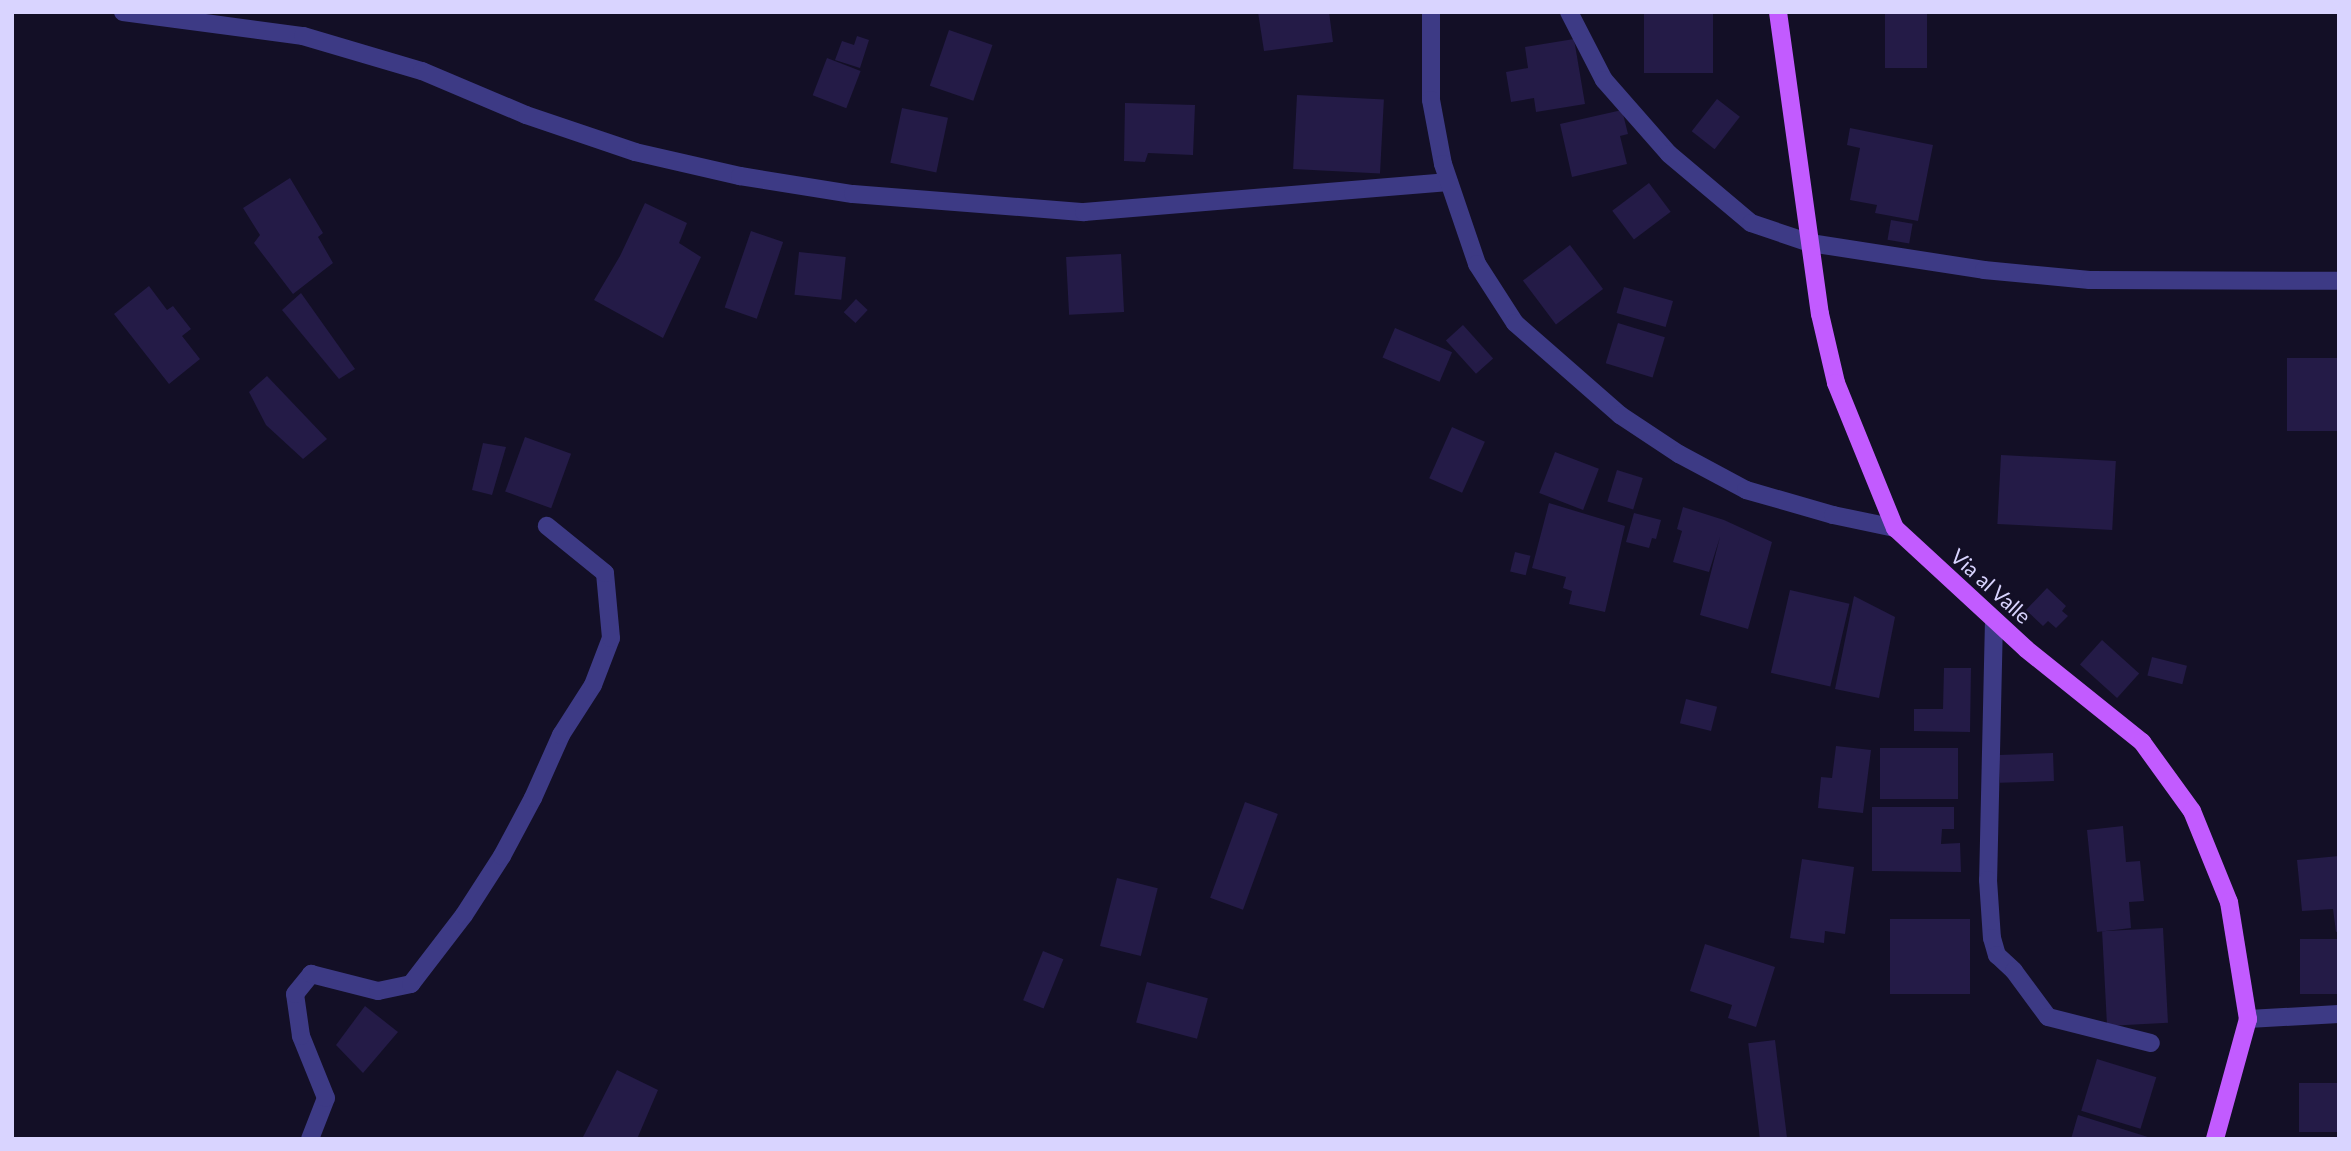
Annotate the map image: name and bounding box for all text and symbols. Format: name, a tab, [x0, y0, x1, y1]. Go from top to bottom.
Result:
street label: Via al Valle	[1945, 543, 2037, 629]

